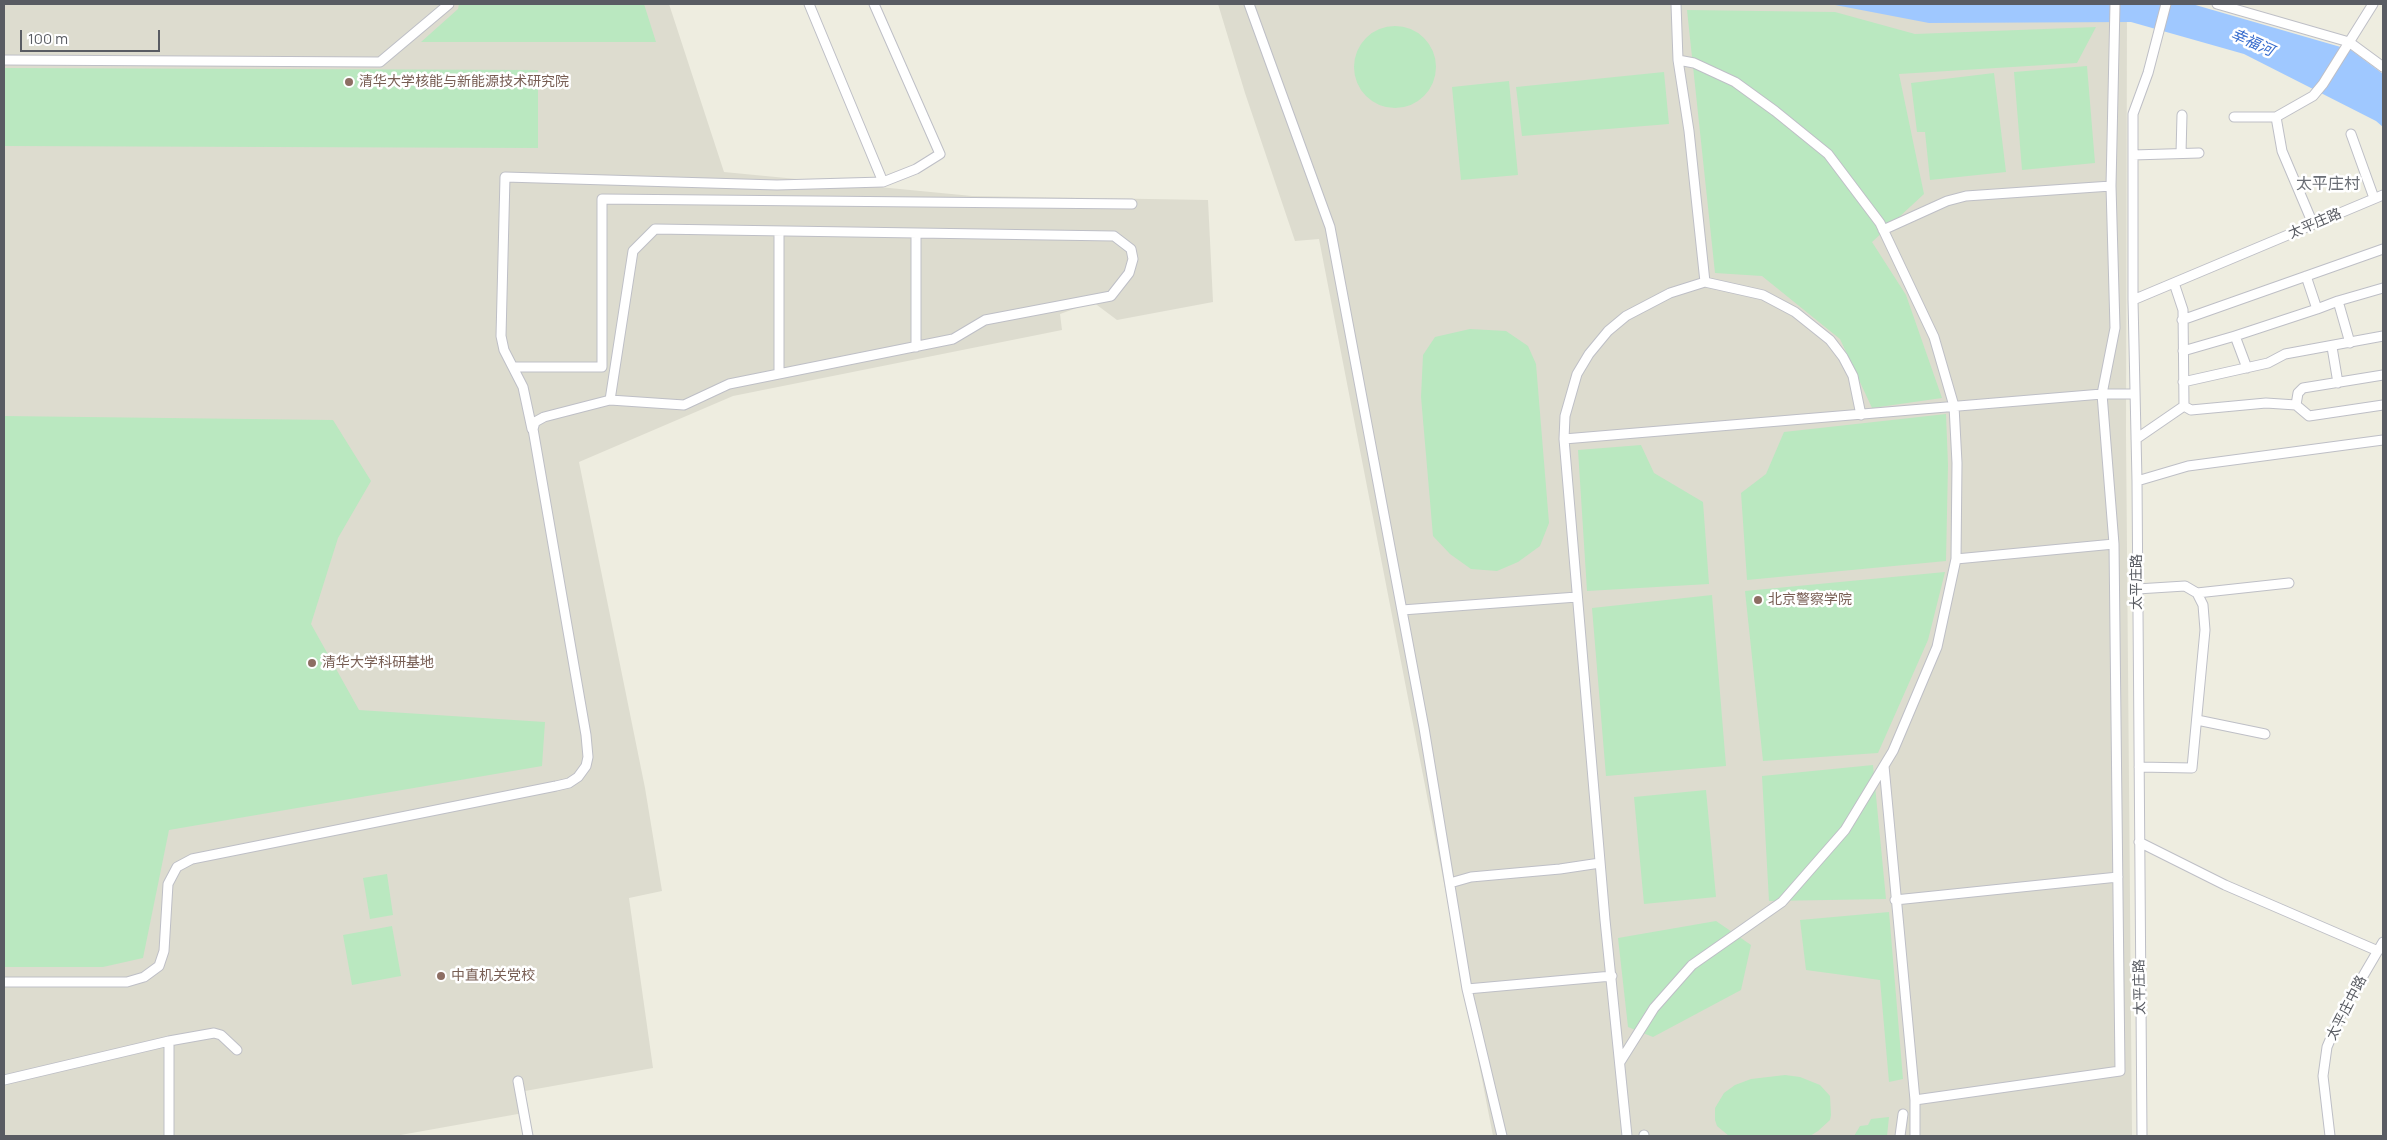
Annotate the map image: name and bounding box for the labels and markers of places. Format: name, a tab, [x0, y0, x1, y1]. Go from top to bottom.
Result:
place label: 清华大学核能与新能源技术研究院	[359, 74, 569, 90]
marker: 清华大学核能与新能源技术研究院	[343, 76, 355, 88]
place label: 北京警察学院	[1768, 592, 1852, 608]
marker: 北京警察学院	[1752, 594, 1764, 606]
place label: 清华大学科研基地	[322, 655, 434, 671]
marker: 清华大学科研基地	[306, 657, 318, 669]
place label: 中直机关党校	[451, 968, 535, 984]
marker: 中直机关党校	[435, 970, 447, 982]

